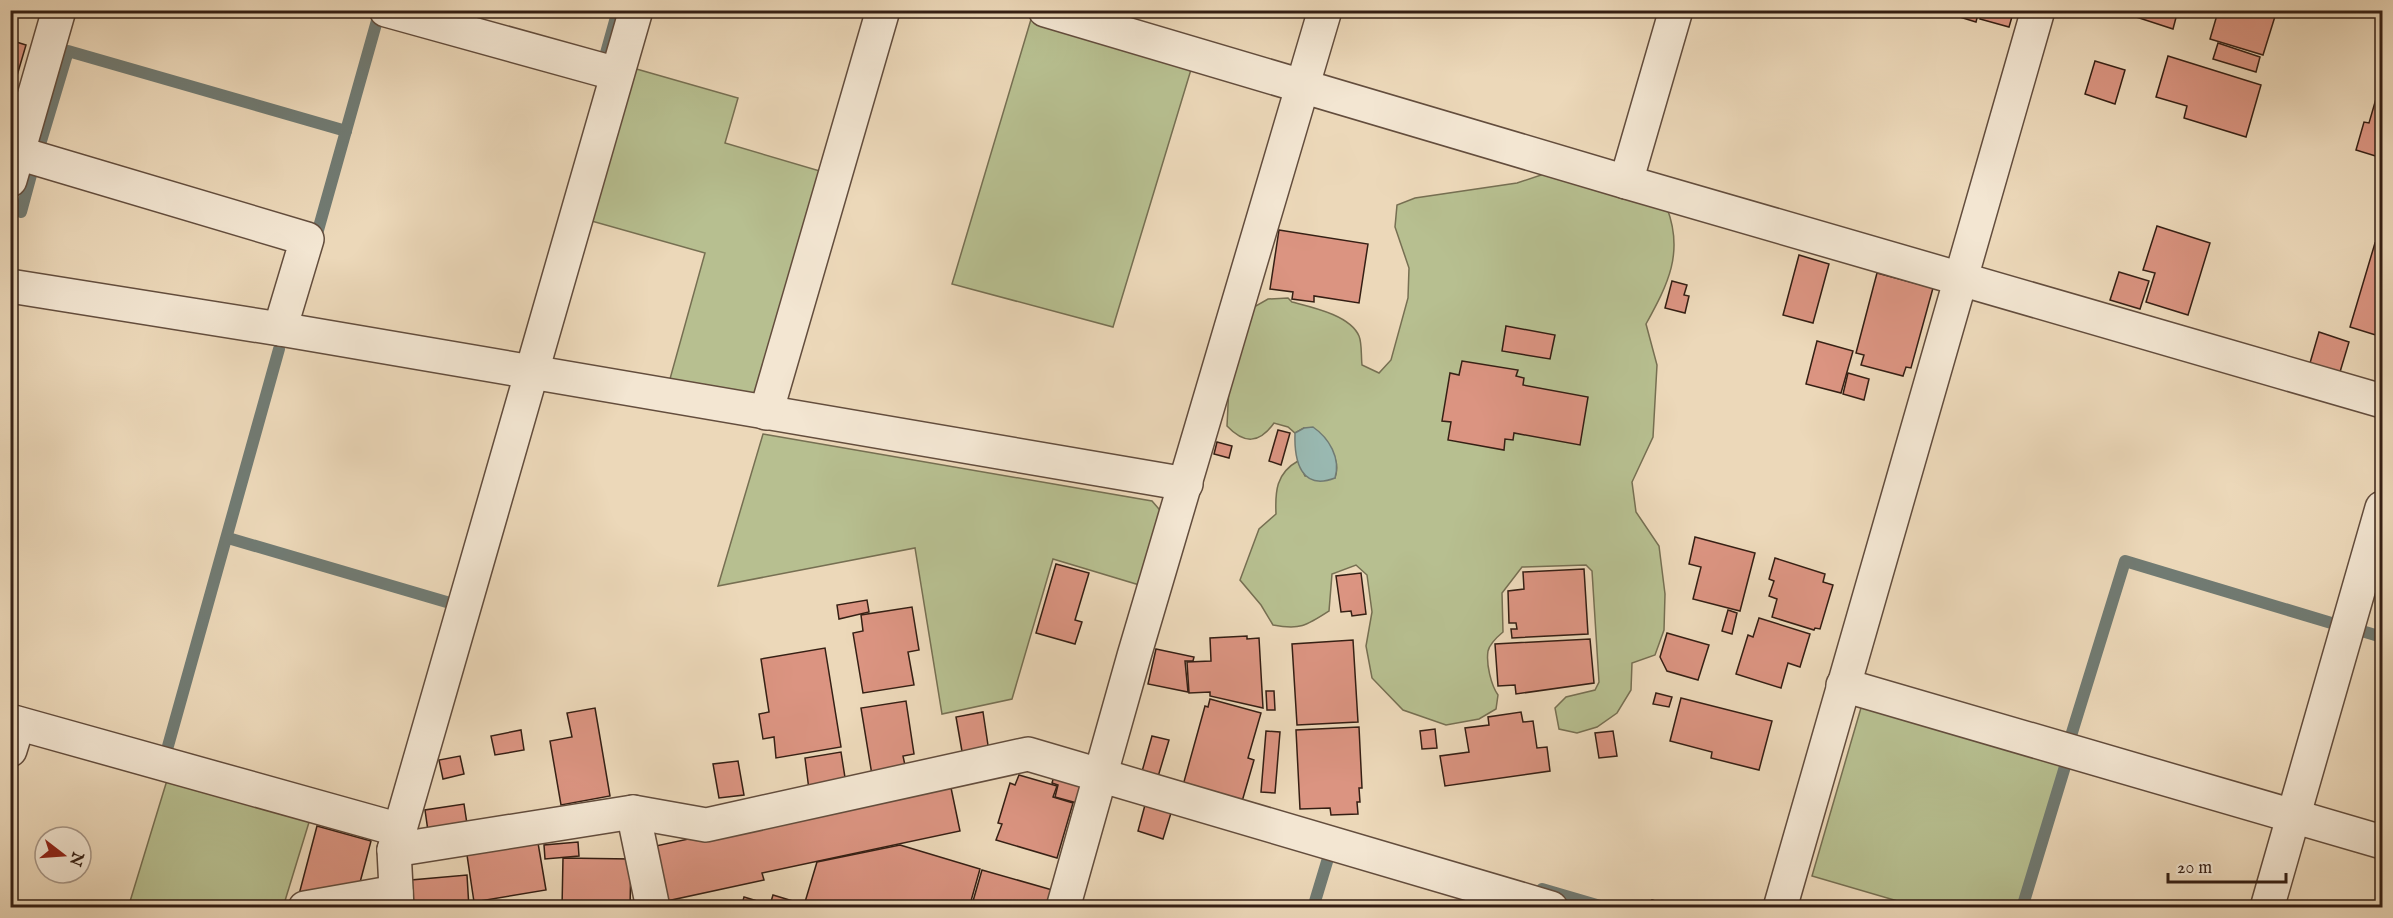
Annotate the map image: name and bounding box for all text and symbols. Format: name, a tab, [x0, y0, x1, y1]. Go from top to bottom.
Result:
north arrow	[33, 825, 93, 885]
scale bar	[2168, 846, 2286, 884]
text: N	[64, 848, 87, 868]
text: 20 m	[2177, 857, 2212, 880]

